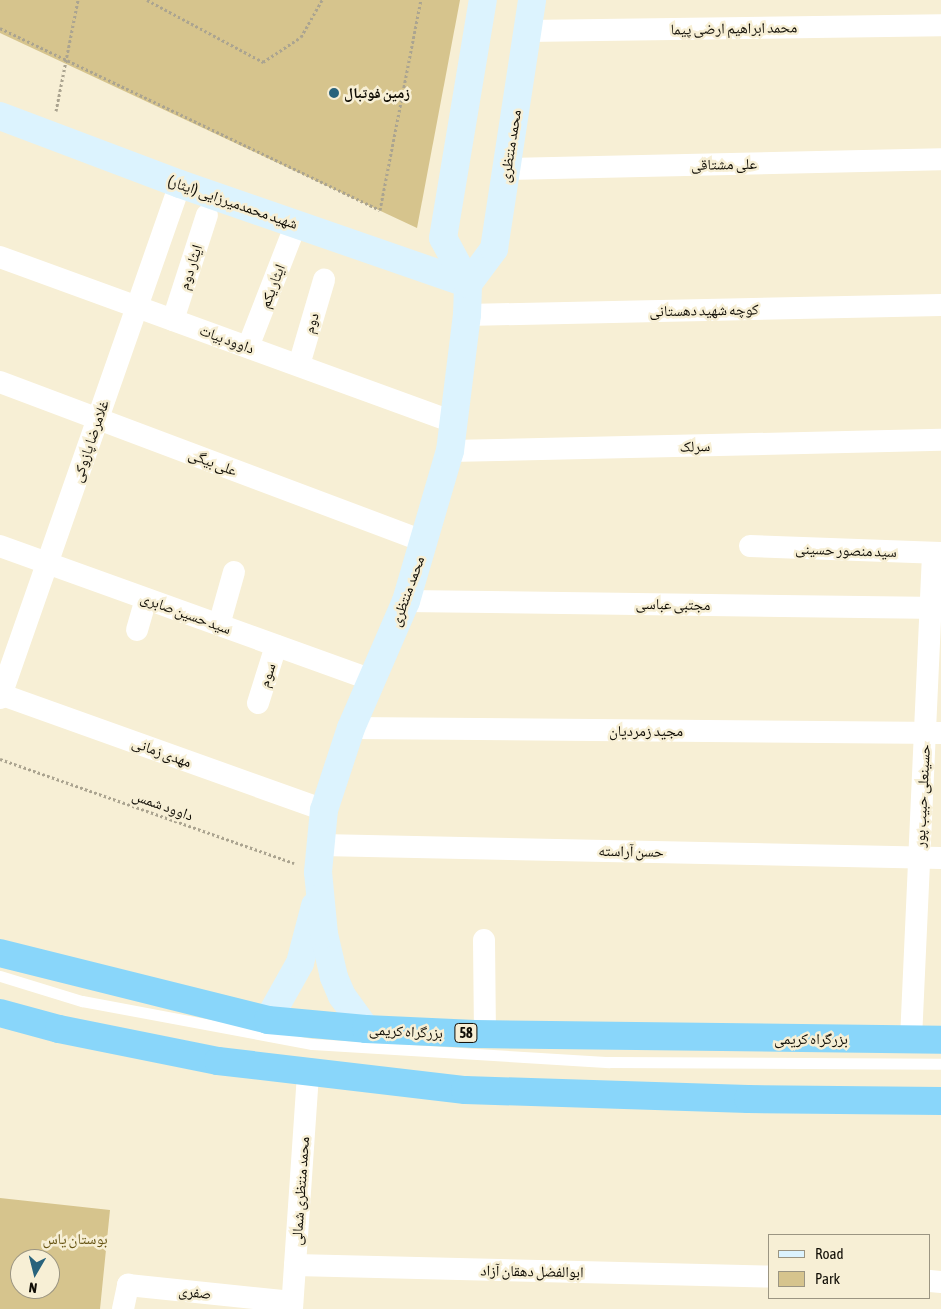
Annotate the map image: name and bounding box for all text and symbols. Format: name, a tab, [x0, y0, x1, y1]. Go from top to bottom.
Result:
street label: محمد ابراهیم ارضی پیما	[671, 18, 797, 38]
place label: زمین فوتبال	[344, 84, 410, 102]
marker: زمین فوتبال	[328, 87, 340, 99]
street label: محمد منتظری	[495, 108, 525, 184]
street label: علی مشتاقی	[691, 154, 757, 174]
street label: شهید محمدمیرزایی (ایثار)	[166, 171, 300, 233]
street label: ایثار دوم	[174, 242, 206, 292]
street label: ایثار یکم	[255, 261, 289, 311]
street label: کوچه شهید دهستانی	[649, 300, 759, 320]
street label: دوم	[300, 311, 322, 335]
street label: داوود بیات	[197, 321, 257, 357]
street label: غلامرضا پازوکی	[68, 398, 112, 484]
street label: سرلک	[679, 437, 711, 455]
street label: علی بیگی	[186, 445, 240, 479]
street label: سید منصور حسینی	[795, 539, 897, 561]
street label: محمد منتظری	[386, 553, 428, 629]
street label: سید حسین صابری	[138, 588, 234, 638]
street label: مجتبی عباسی	[635, 594, 711, 614]
street label: سوم	[255, 661, 279, 689]
street label: مجید زمردیان	[609, 722, 683, 740]
street label: مهدی زمانی	[130, 733, 194, 771]
street label: حسینعلی حبیب پور	[910, 744, 934, 848]
street label: داوود شمس	[130, 786, 196, 824]
street label: حسن آراسته	[598, 841, 664, 861]
street label: بزرگراه کریمی	[369, 1020, 443, 1042]
road number: 58	[454, 1021, 478, 1044]
street label: بزرگراه کریمی	[774, 1030, 848, 1048]
street label: محمد منتظری شمالی	[287, 1136, 313, 1246]
park label: بوستان یاس	[42, 1230, 108, 1248]
legend	[768, 1234, 931, 1299]
text: Road	[815, 1245, 844, 1262]
north arrow	[10, 1249, 60, 1299]
street label: ابوالفضل دهقان آزاد	[480, 1261, 584, 1281]
text: Park	[815, 1270, 840, 1287]
text: N	[28, 1279, 38, 1296]
street label: صفری	[178, 1281, 212, 1303]

